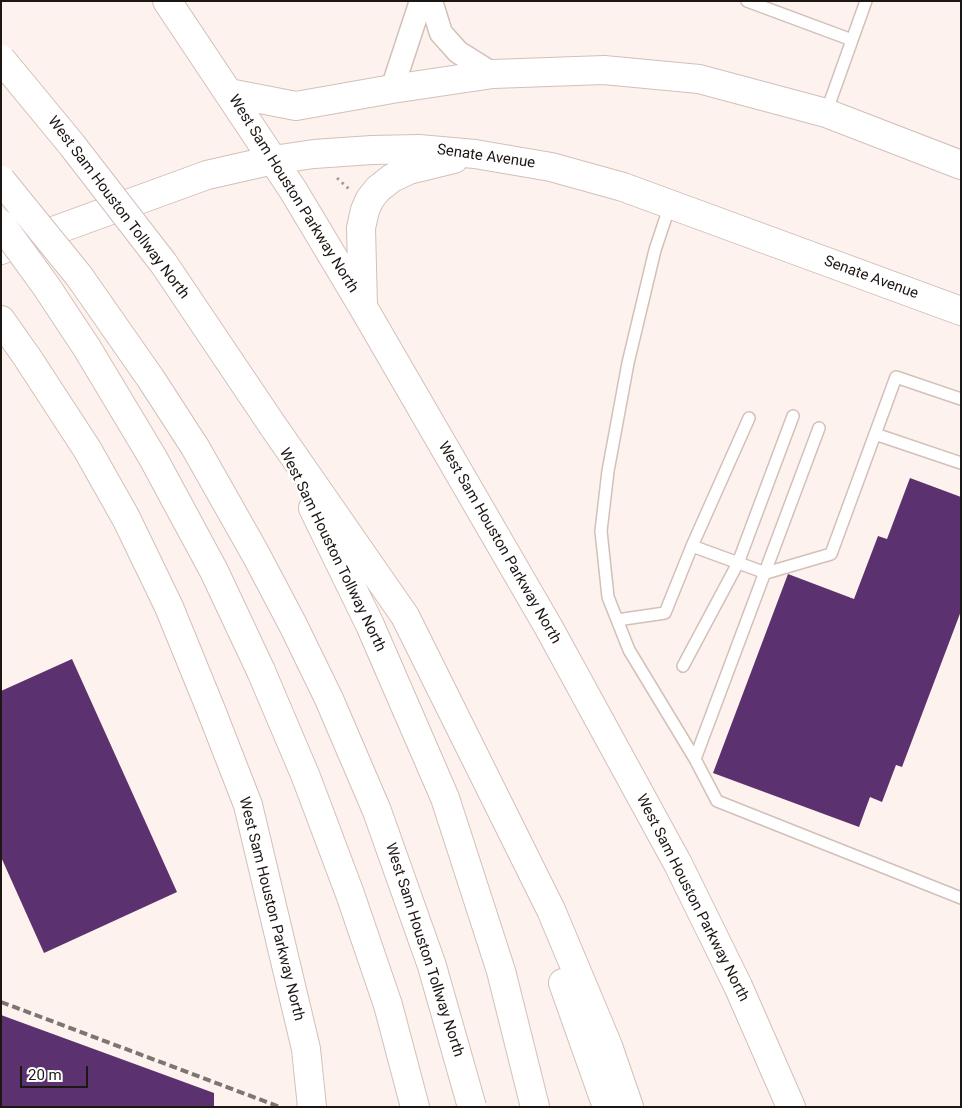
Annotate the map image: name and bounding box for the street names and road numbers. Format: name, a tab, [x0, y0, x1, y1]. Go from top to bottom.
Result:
street label: West Sam Houston Parkway North	[224, 92, 362, 296]
street label: West Sam Houston Tollway North	[43, 113, 193, 303]
street label: Senate Avenue	[436, 141, 536, 173]
street label: Senate Avenue	[821, 253, 921, 303]
street label: West Sam Houston Parkway North	[434, 439, 564, 647]
street label: West Sam Houston Tollway North	[275, 445, 389, 655]
street label: West Sam Houston Parkway North	[632, 791, 752, 1005]
street label: West Sam Houston Parkway North	[234, 795, 308, 1023]
street label: West Sam Houston Tollway North	[381, 841, 467, 1059]

